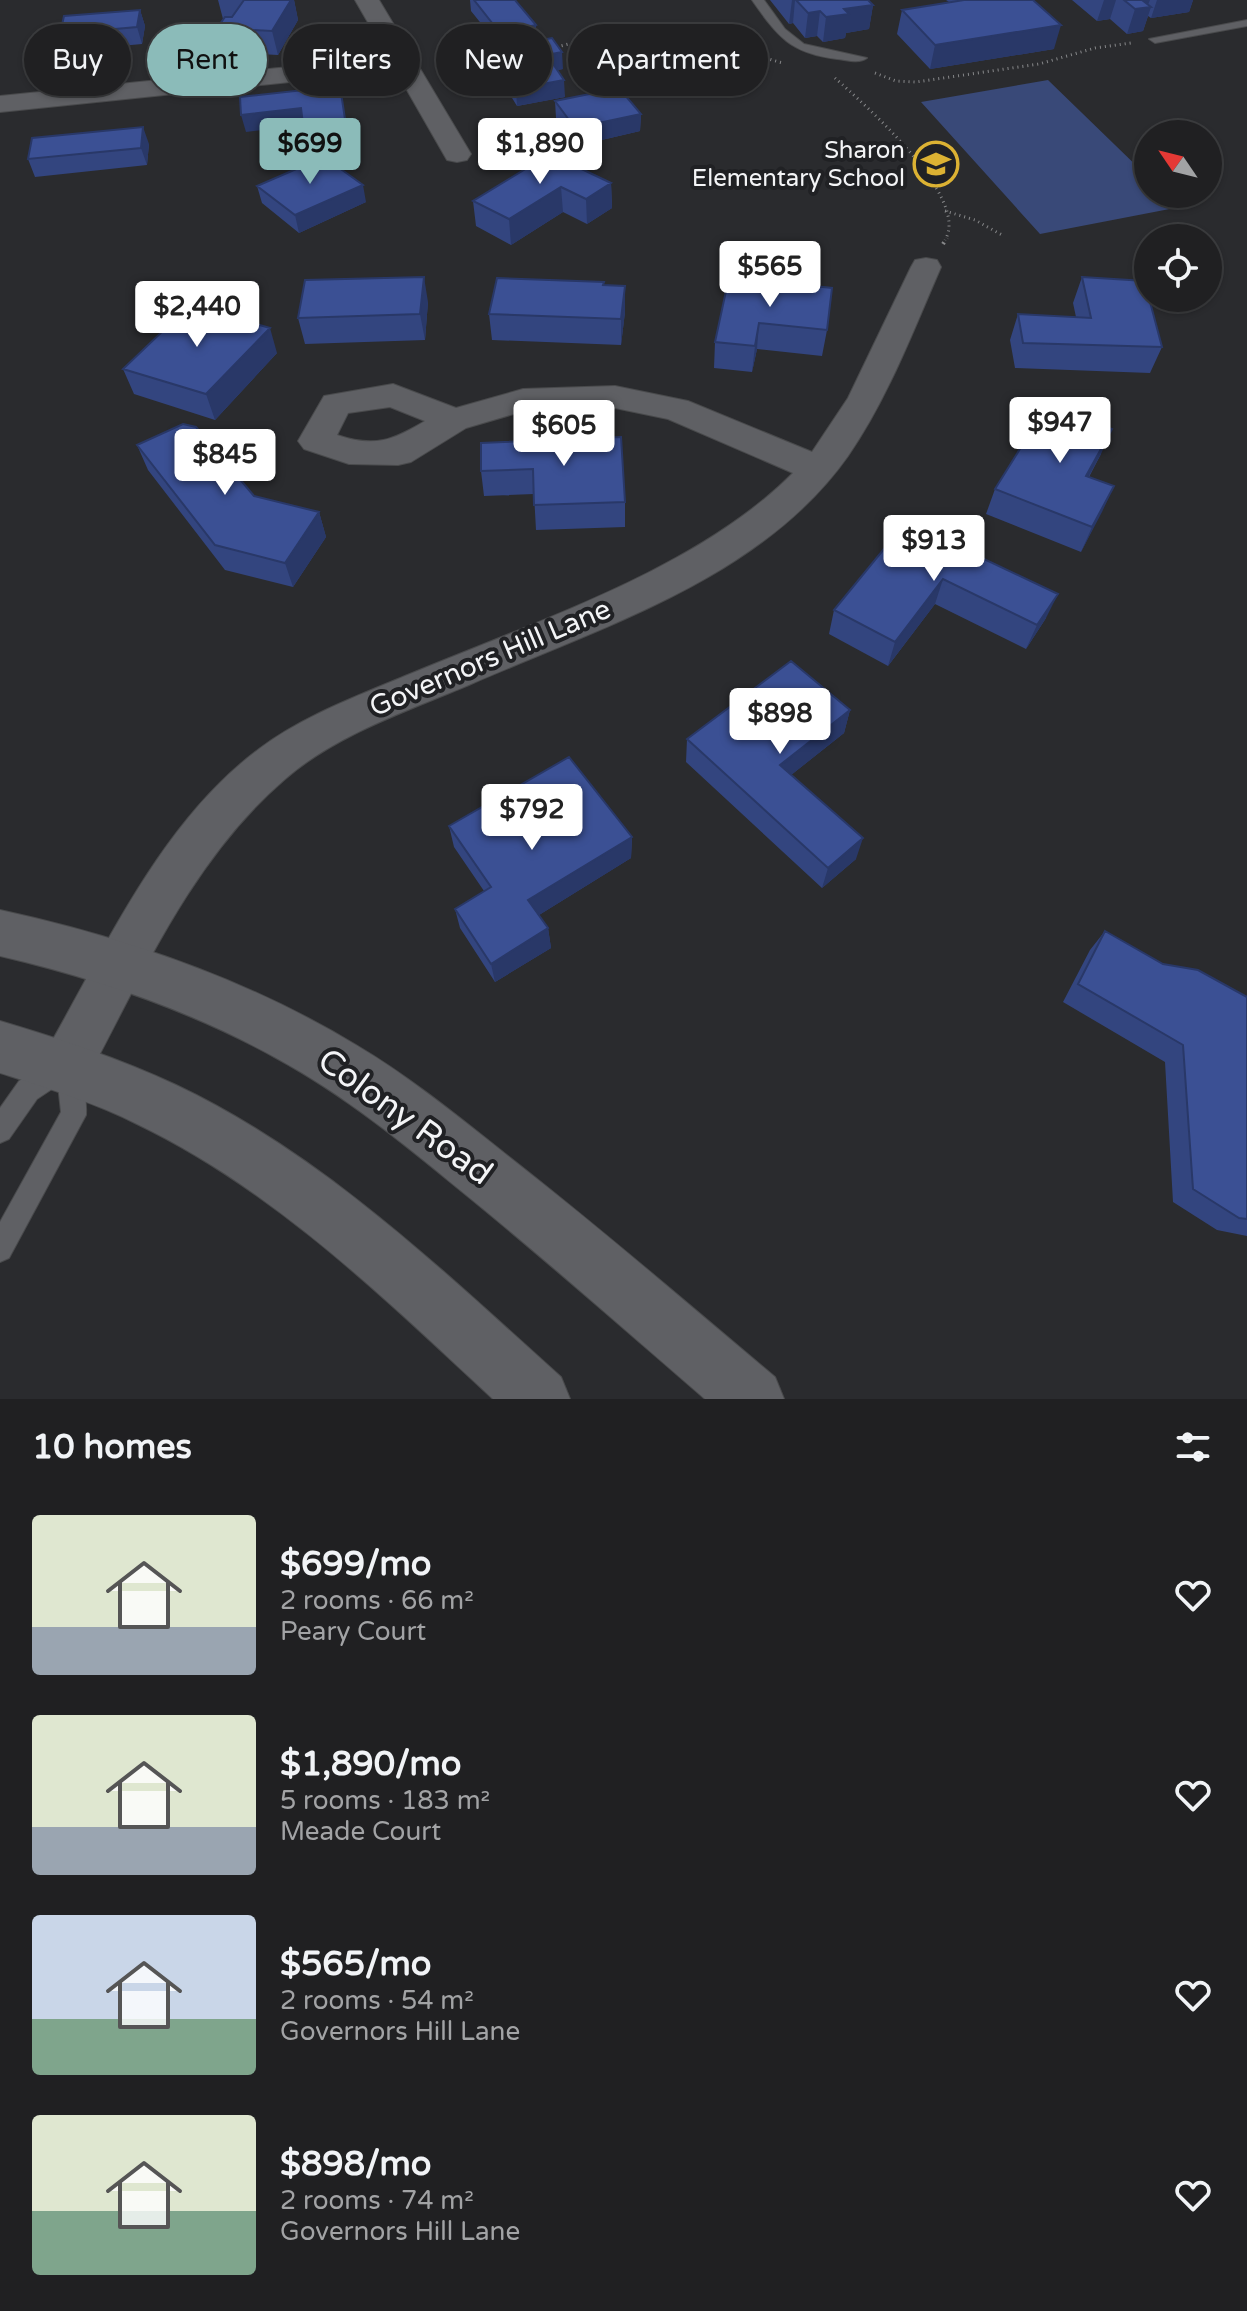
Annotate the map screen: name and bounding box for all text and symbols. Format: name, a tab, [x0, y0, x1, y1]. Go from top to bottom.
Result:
chip: Buy	[24, 24, 131, 96]
chip: Rent	[147, 24, 267, 96]
chip: Filters	[283, 24, 420, 96]
chip: New	[436, 24, 552, 96]
chip: Apartment	[568, 24, 768, 96]
pin: $699	[263, 118, 357, 186]
pin: $1,890	[475, 118, 605, 186]
north arrow	[1134, 120, 1222, 208]
map controls	[1134, 120, 1222, 312]
text: $699	[277, 128, 343, 159]
text: $1,890	[496, 128, 584, 159]
place label: Sharon Elementary School	[692, 136, 905, 193]
school or university icon: Sharon Elementary School	[912, 140, 960, 188]
button: locate	[1134, 224, 1222, 312]
pin: $565	[723, 241, 817, 309]
text: $565	[737, 251, 803, 282]
pin: $2,440	[132, 281, 262, 349]
text: $2,440	[153, 291, 241, 322]
pin: $947	[1013, 397, 1107, 465]
pin: $605	[517, 400, 611, 468]
text: $947	[1027, 407, 1093, 438]
text: $605	[531, 410, 597, 441]
pin: $845	[178, 429, 272, 497]
text: $845	[192, 439, 258, 470]
pin: $913	[887, 515, 981, 583]
text: $913	[901, 525, 967, 556]
street label: Governors Hill Lane	[364, 592, 616, 724]
pin: $898	[733, 688, 827, 756]
text: $898	[747, 698, 813, 729]
pin: $792	[485, 784, 579, 852]
text: $792	[499, 794, 565, 825]
street label: Colony Road	[310, 1040, 500, 1194]
icon: filters	[1171, 1425, 1215, 1469]
text: 10 homes	[32, 1427, 192, 1468]
text: $699/mo	[280, 1544, 431, 1585]
icon: home	[96, 1547, 192, 1643]
icon: heart	[1171, 1573, 1215, 1617]
text: 2 rooms · 66 m²	[280, 1585, 474, 1616]
text: Peary Court	[280, 1616, 426, 1647]
text: $1,890/mo	[280, 1744, 461, 1785]
icon: home	[96, 1747, 192, 1843]
icon: heart	[1171, 1773, 1215, 1817]
text: 5 rooms · 183 m²	[280, 1785, 490, 1816]
text: Meade Court	[280, 1816, 441, 1847]
text: $565/mo	[280, 1944, 431, 1985]
icon: home	[96, 1947, 192, 2043]
icon: heart	[1171, 1973, 1215, 2017]
text: 2 rooms · 54 m²	[280, 1985, 474, 2016]
text: Governors Hill Lane	[280, 2016, 520, 2047]
text: $898/mo	[280, 2144, 431, 2185]
icon: home	[96, 2147, 192, 2243]
icon: heart	[1171, 2173, 1215, 2217]
text: 2 rooms · 74 m²	[280, 2185, 474, 2216]
text: Governors Hill Lane	[280, 2216, 520, 2247]

